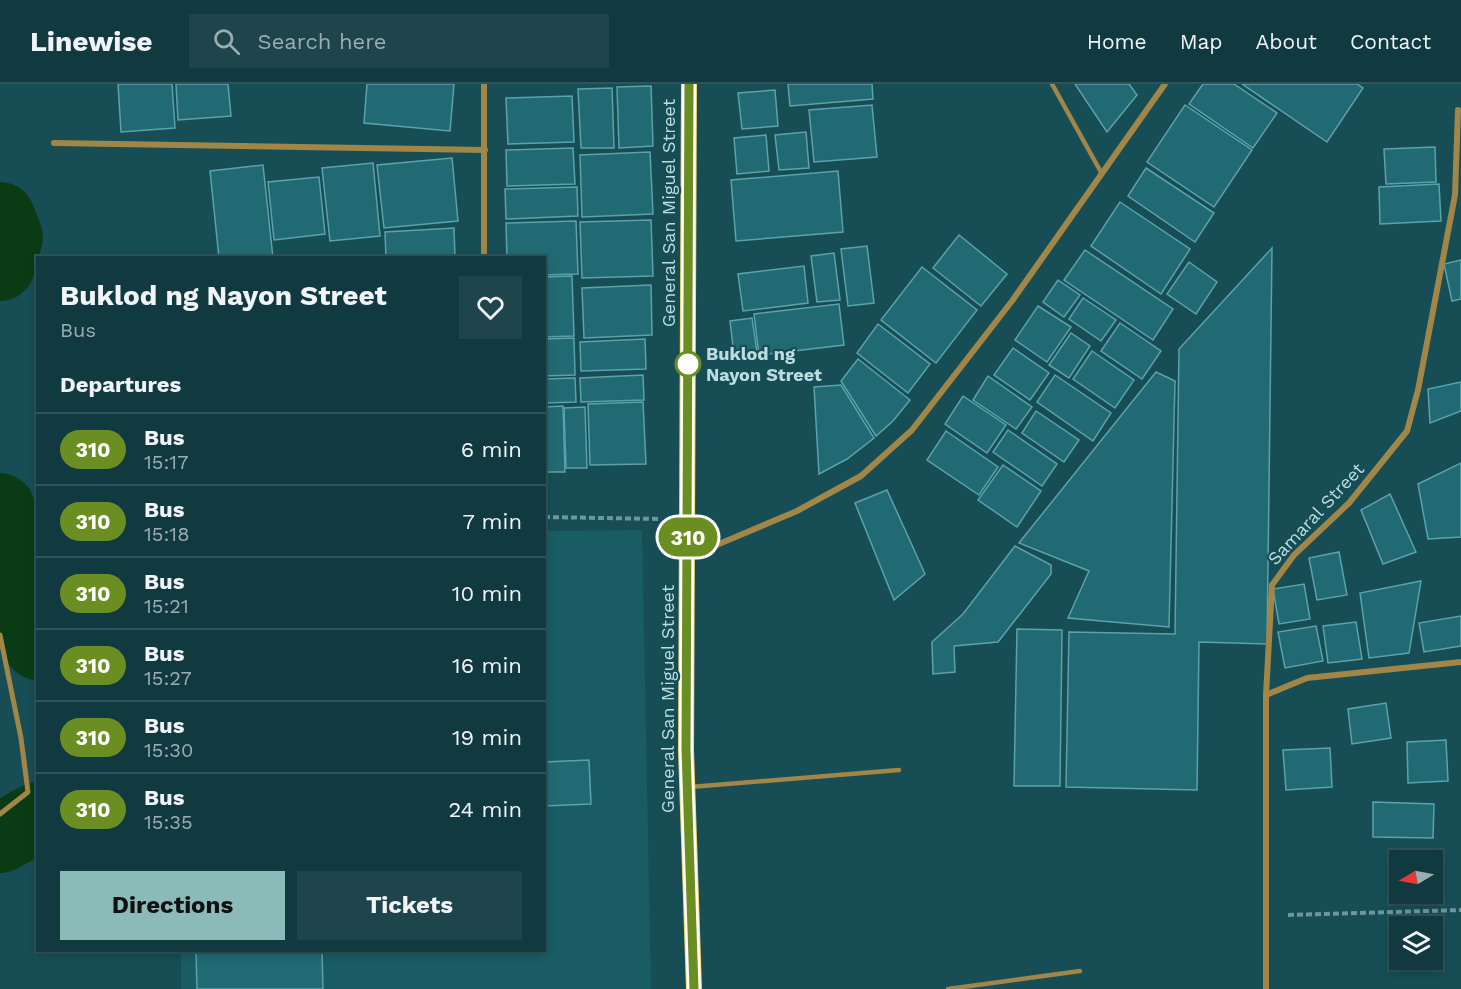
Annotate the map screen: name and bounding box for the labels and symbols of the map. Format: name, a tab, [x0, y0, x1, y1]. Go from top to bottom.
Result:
street label: General San Miguel Street	[658, 98, 679, 327]
place label: Buklod ng Nayon Street	[706, 343, 822, 385]
marker: Buklod ng Nayon Street	[675, 351, 701, 377]
street label: Samaral Street	[1263, 458, 1368, 569]
line badge: 310	[654, 518, 722, 556]
street label: General San Miguel Street	[657, 584, 678, 813]
north arrow	[1389, 850, 1443, 904]

